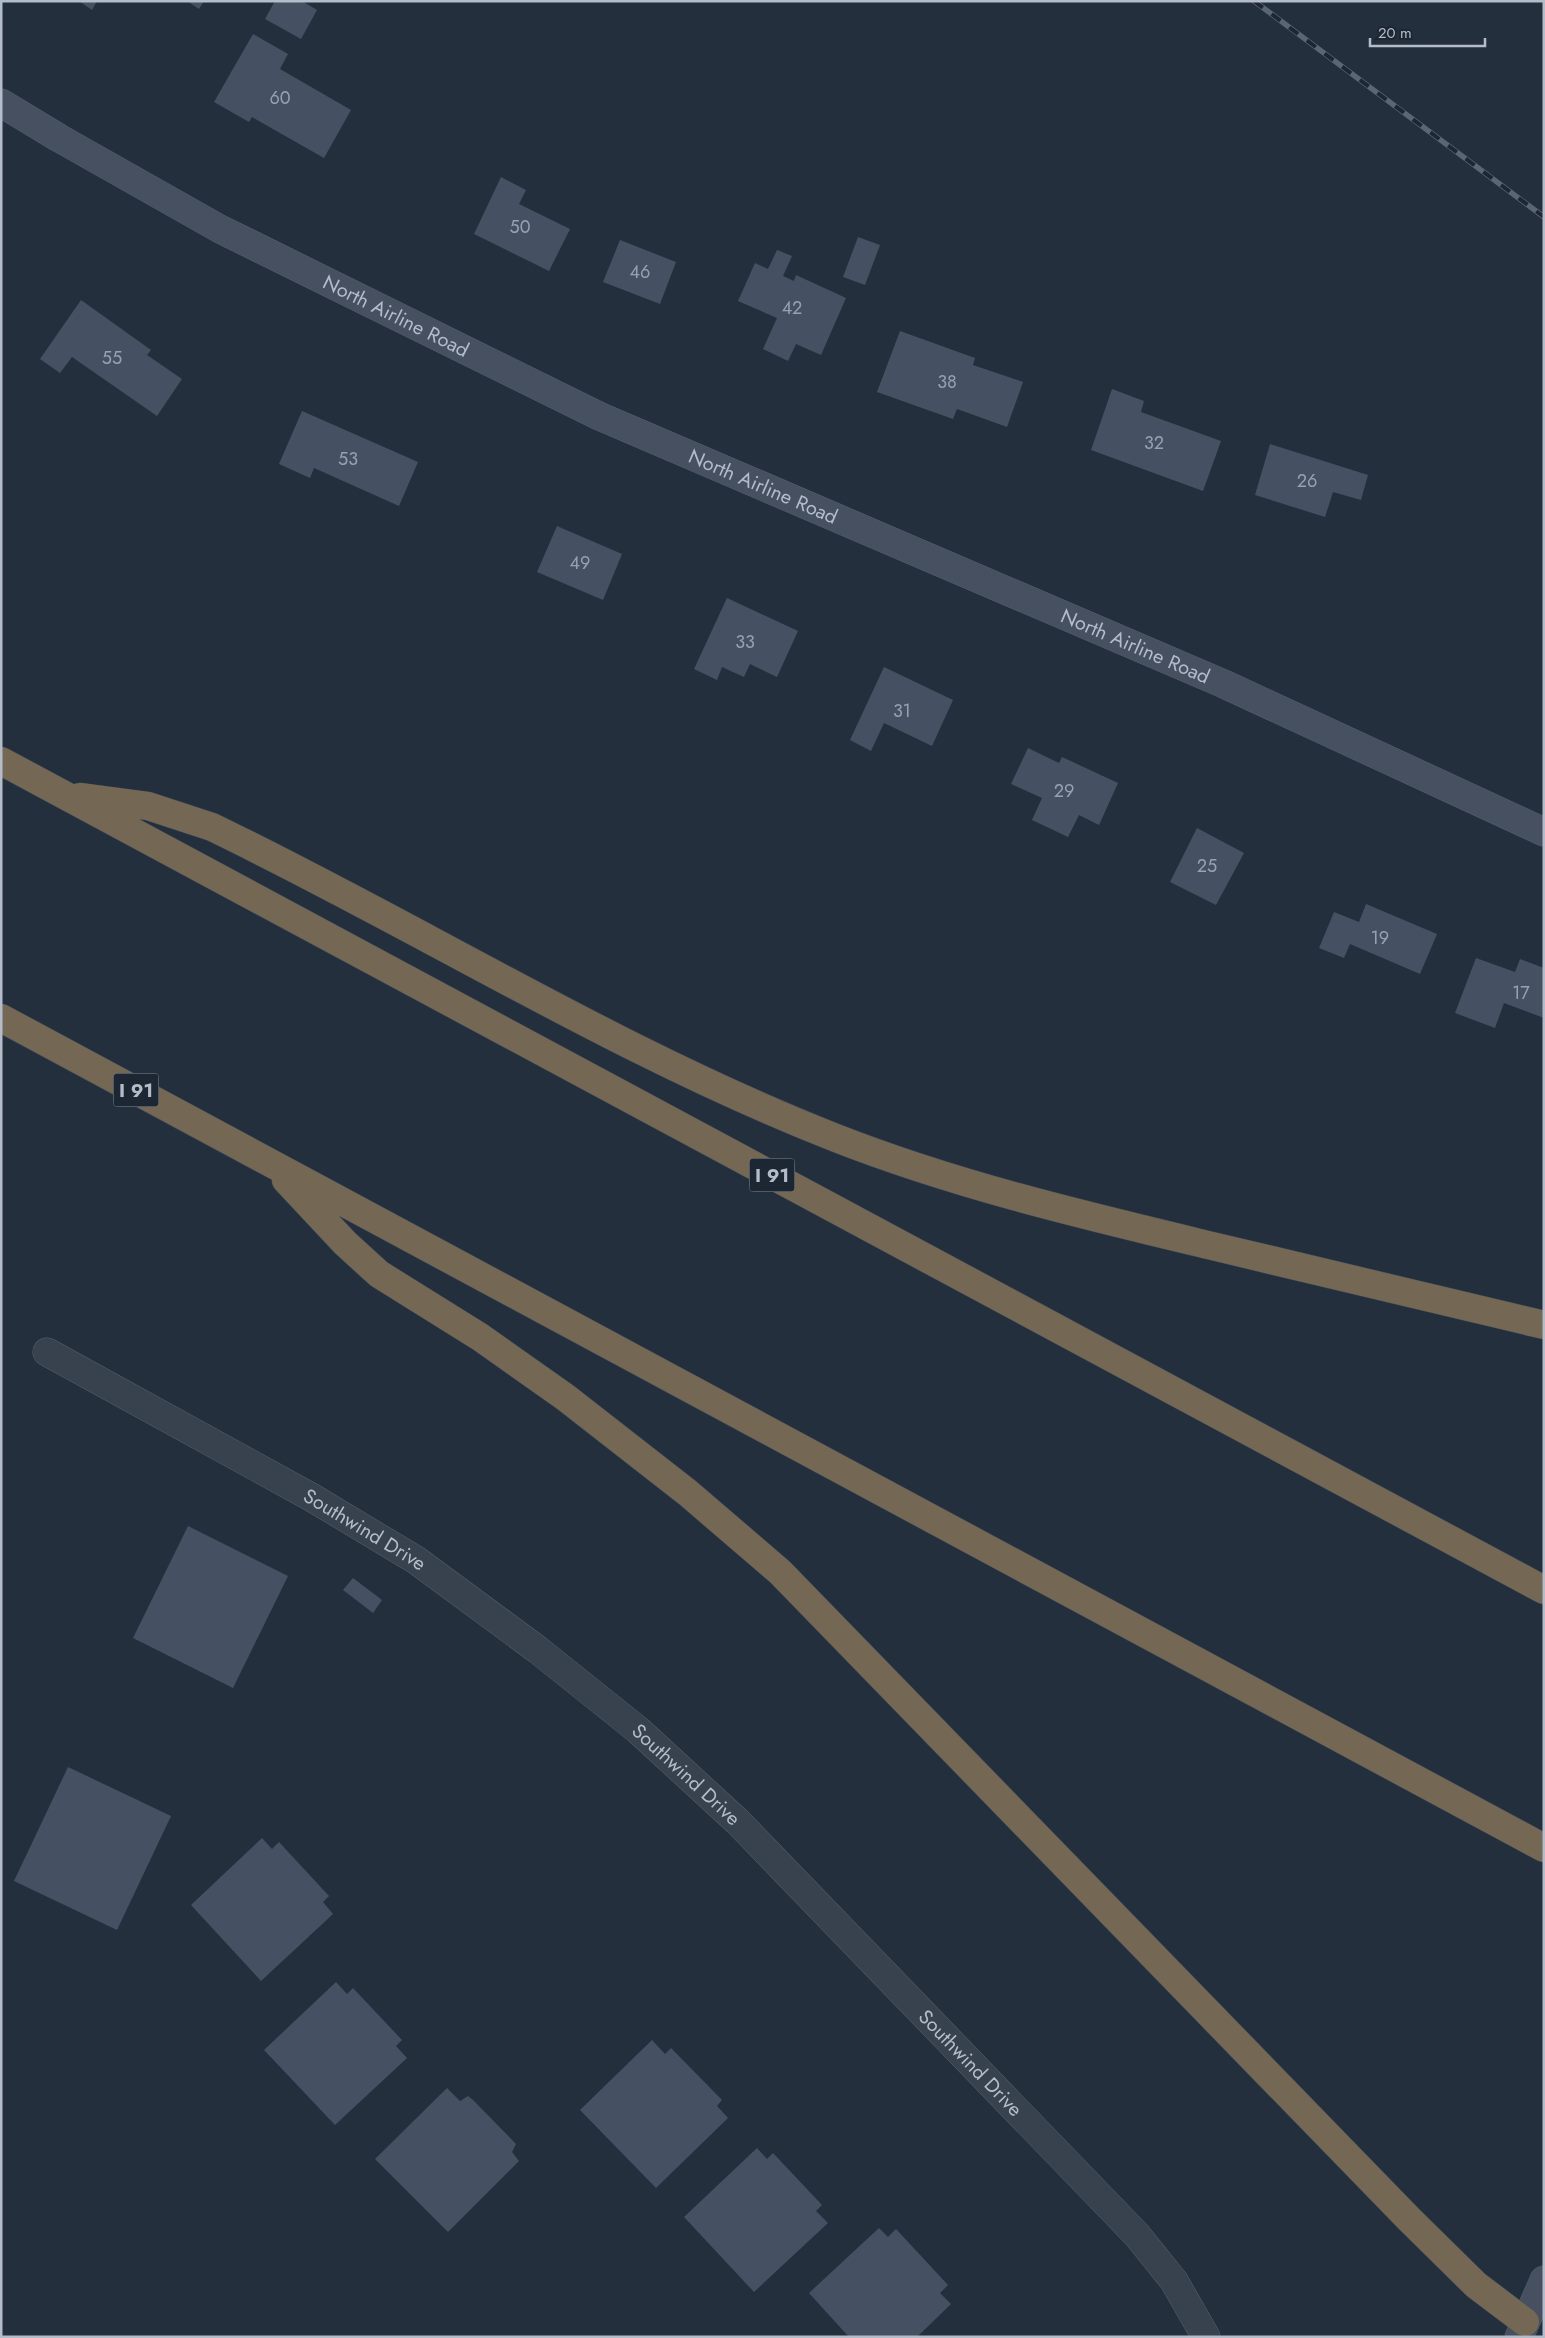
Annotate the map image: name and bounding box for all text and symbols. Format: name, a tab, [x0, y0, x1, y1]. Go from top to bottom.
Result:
scale bar	[1370, 15, 1485, 47]
text: 20 m	[1378, 22, 1412, 44]
house number: 60	[269, 85, 291, 111]
house number: 50	[510, 214, 531, 240]
house number: 46	[630, 259, 650, 285]
street label: North Airline Road	[318, 268, 474, 365]
house number: 42	[782, 295, 802, 321]
house number: 55	[102, 345, 122, 371]
house number: 38	[937, 369, 957, 395]
house number: 32	[1144, 430, 1164, 456]
street label: North Airline Road	[684, 442, 842, 532]
house number: 53	[338, 446, 358, 472]
house number: 26	[1297, 468, 1317, 494]
house number: 49	[570, 550, 590, 576]
street label: North Airline Road	[1056, 602, 1214, 691]
house number: 33	[735, 629, 755, 655]
house number: 31	[893, 698, 911, 724]
house number: 29	[1054, 778, 1074, 804]
house number: 25	[1197, 853, 1217, 879]
house number: 19	[1371, 925, 1389, 951]
house number: 17	[1512, 980, 1530, 1006]
road number: I 91	[114, 1074, 158, 1106]
road number: I 91	[750, 1158, 794, 1192]
street label: Southwind Drive	[298, 1482, 432, 1578]
street label: Southwind Drive	[625, 1717, 747, 1833]
street label: Southwind Drive	[912, 2003, 1029, 2123]

